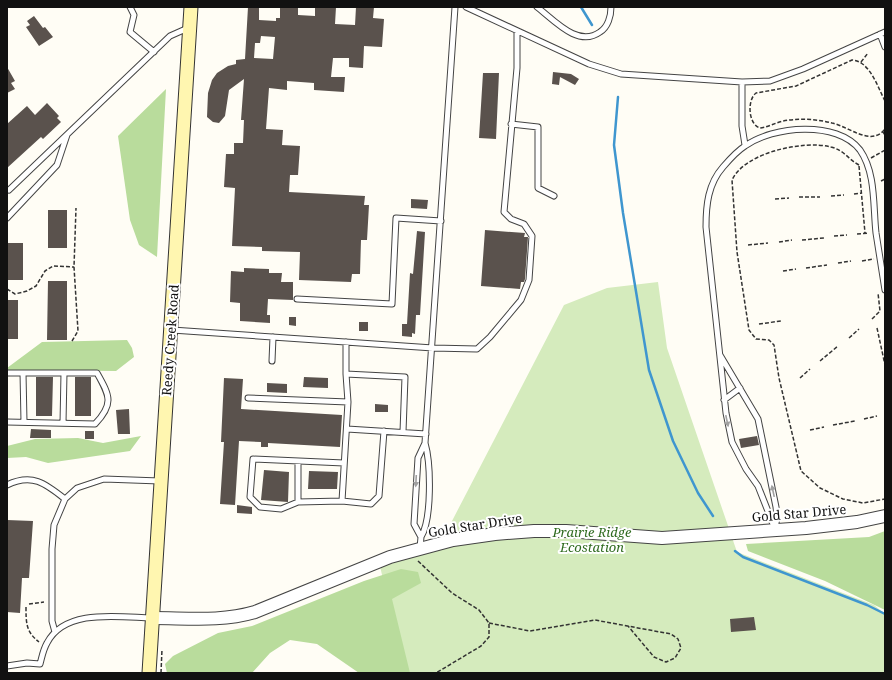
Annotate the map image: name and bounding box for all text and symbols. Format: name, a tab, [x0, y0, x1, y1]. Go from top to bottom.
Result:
street label: Reedy Creek Road	[157, 284, 183, 396]
one-way arrow	[725, 415, 731, 427]
one-way arrow	[413, 475, 420, 487]
one-way arrow	[769, 485, 775, 497]
street label: Gold Star Drive	[751, 500, 847, 526]
street label: Gold Star Drive	[427, 509, 523, 541]
park label: Prairie Ridge Ecostation	[552, 523, 632, 556]

